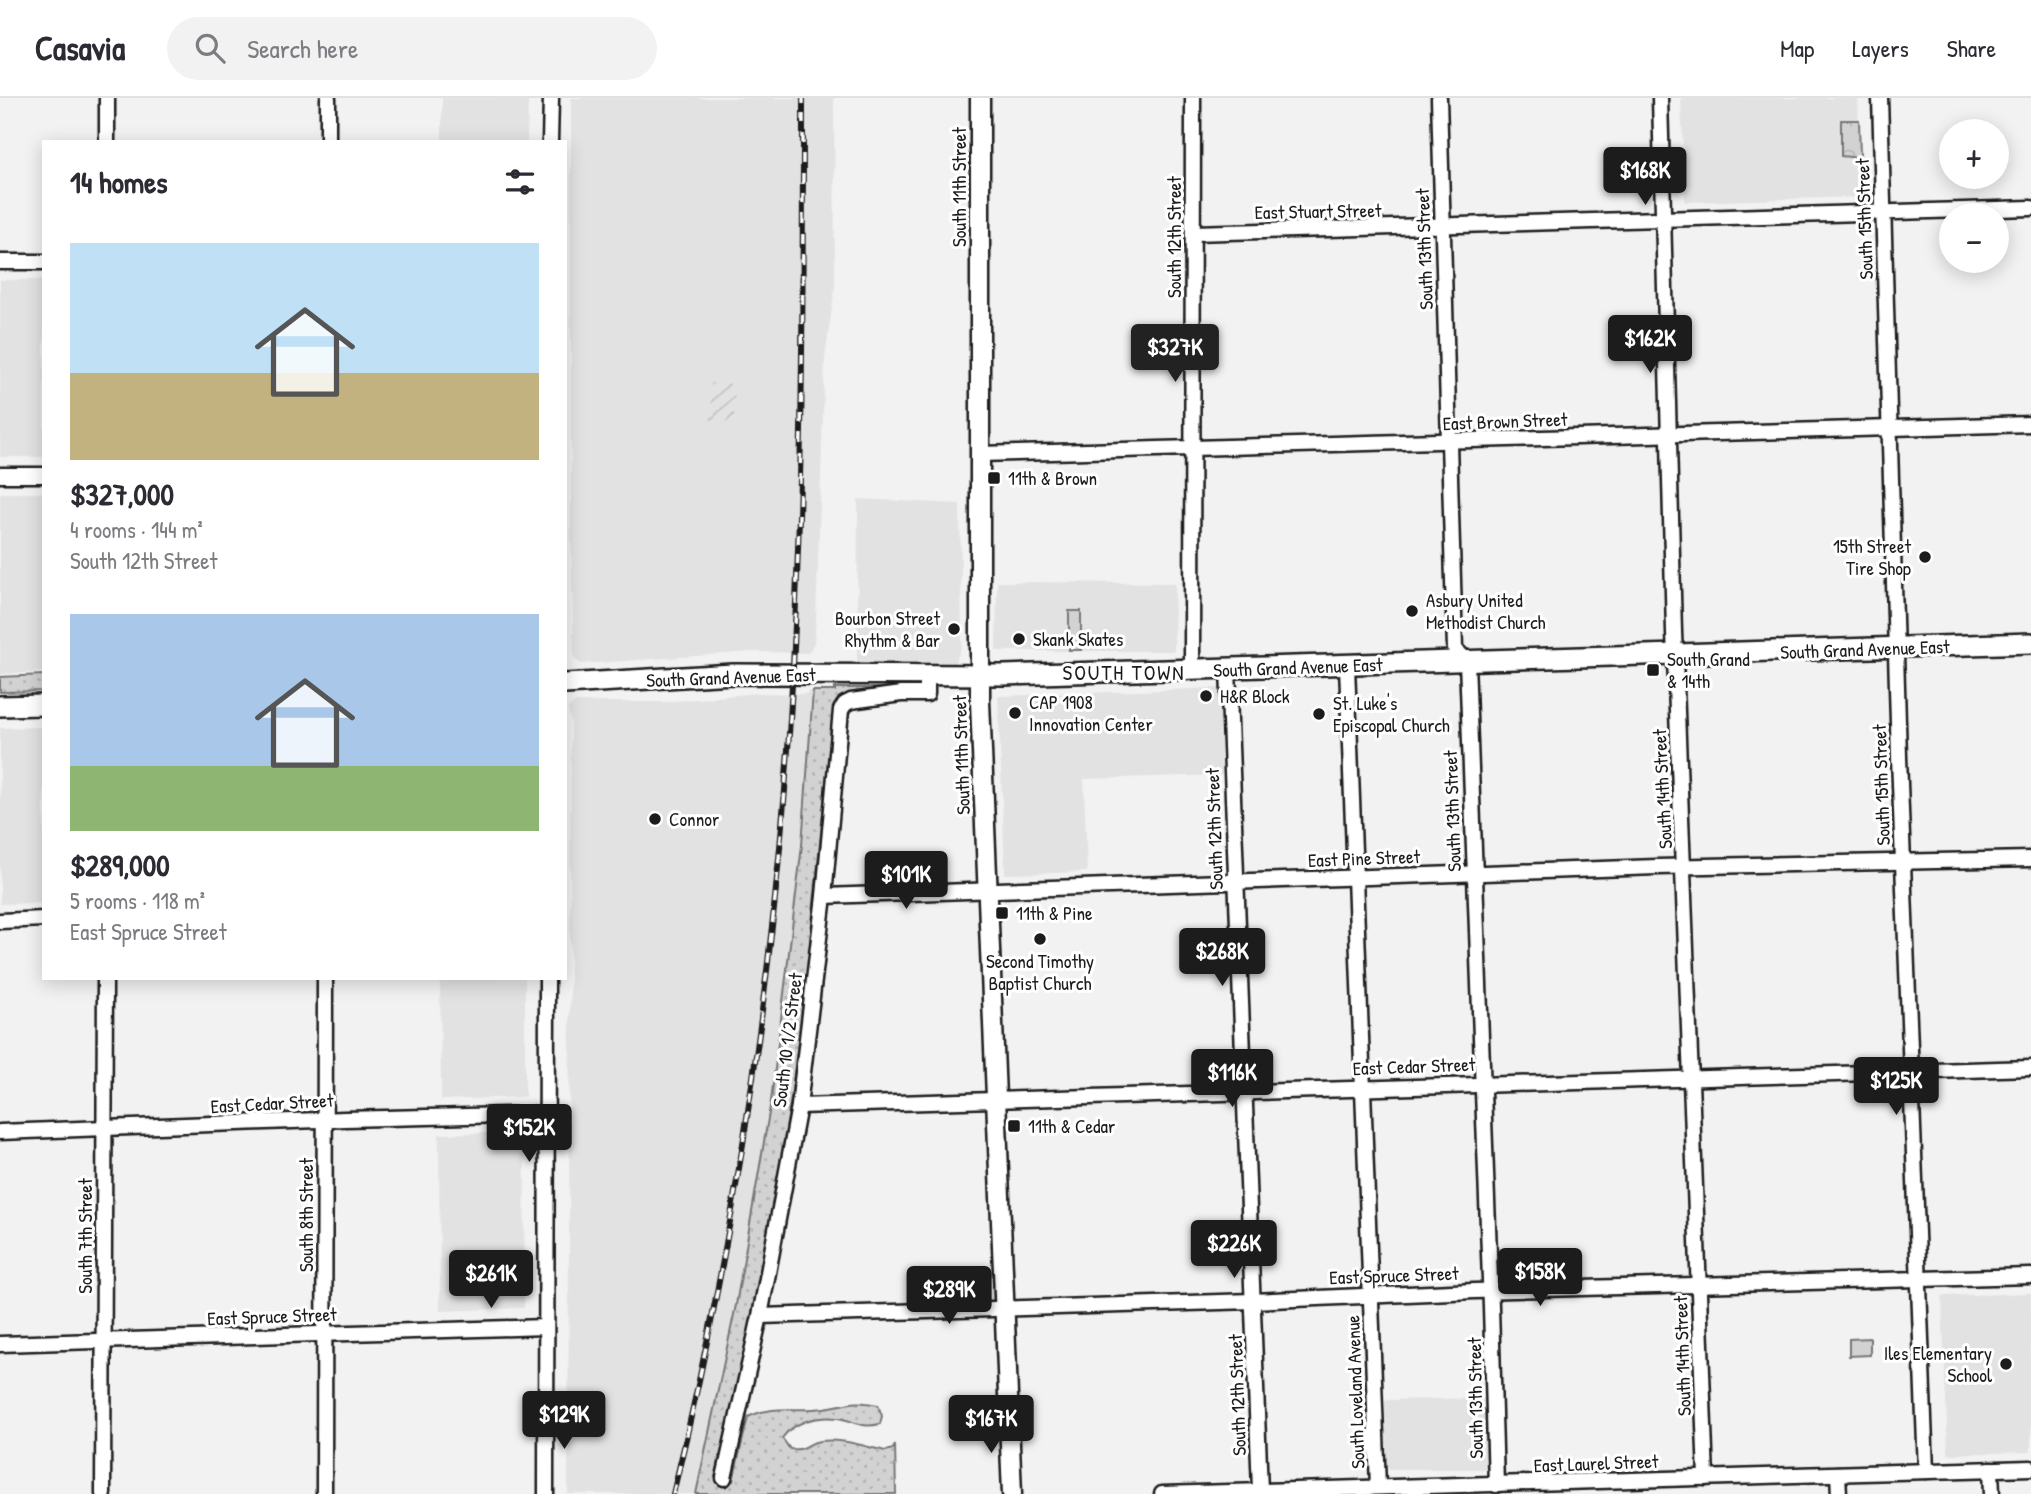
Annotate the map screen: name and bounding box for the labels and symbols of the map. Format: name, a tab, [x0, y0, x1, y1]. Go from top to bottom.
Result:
street label: South 11th Street	[946, 127, 972, 247]
pin: $168K	[1596, 148, 1694, 207]
street label: South 15th Street	[1849, 158, 1879, 280]
street label: South 12th Street	[1161, 176, 1187, 298]
street label: South 13th Street	[1409, 187, 1439, 310]
street label: East Stuart Street	[1254, 197, 1382, 225]
pin: $162K	[1601, 316, 1699, 375]
pin: $327K	[1126, 324, 1224, 384]
street label: East Brown Street	[1442, 406, 1568, 436]
place label: 11th & Brown	[1008, 465, 1097, 491]
marker: 11th & Brown	[986, 470, 1002, 486]
place label: 15th Street Tire Shop	[1833, 533, 1911, 581]
marker: 15th Street Tire Shop	[1917, 549, 1933, 565]
place label: Asbury United Methodist Church	[1426, 587, 1546, 635]
marker: Asbury United Methodist Church	[1404, 603, 1420, 619]
place label: Bourbon Street Rhythm & Bar	[835, 605, 941, 653]
marker: Bourbon Street Rhythm & Bar	[946, 621, 962, 637]
place label: Skank Skates	[1033, 626, 1123, 652]
marker: Skank Skates	[1011, 631, 1027, 647]
street label: South Grand Avenue East	[1780, 633, 1951, 665]
place label: South Grand & 14th	[1667, 646, 1750, 694]
street label: South Grand Avenue East	[1213, 651, 1384, 683]
district label: SOUTH TOWN	[1063, 658, 1185, 687]
street label: South Grand Avenue East	[646, 661, 817, 693]
marker: South Grand & 14th	[1645, 662, 1661, 678]
place label: H&R Block	[1220, 683, 1290, 709]
marker: H&R Block	[1198, 688, 1214, 704]
place label: CAP 1908 Innovation Center	[1029, 689, 1153, 737]
place label: St. Luke's Episcopal Church	[1333, 690, 1450, 738]
street label: South 11th Street	[946, 694, 976, 815]
marker: CAP 1908 Innovation Center	[1007, 705, 1023, 721]
marker: St. Luke's Episcopal Church	[1311, 706, 1327, 722]
street label: South 15th Street	[1866, 724, 1896, 846]
street label: South 14th Street	[1646, 728, 1678, 850]
street label: South 13th Street	[1437, 749, 1467, 872]
street label: South 12th Street	[1199, 767, 1229, 890]
place label: Connor	[669, 806, 720, 832]
marker: Connor	[647, 811, 663, 827]
street label: East Pine Street	[1307, 843, 1421, 873]
pin: $101K	[857, 852, 955, 911]
place label: 11th & Pine	[1016, 900, 1093, 926]
marker: 11th & Pine	[994, 905, 1010, 921]
pin: $268K	[1173, 928, 1271, 988]
marker: Second Timothy Baptist Church	[1032, 931, 1048, 947]
place label: Second Timothy Baptist Church	[986, 948, 1094, 996]
street label: South 10 1/2 Street	[766, 971, 808, 1109]
pin: $116K	[1183, 1049, 1281, 1109]
street label: East Cedar Street	[1352, 1051, 1476, 1081]
pin: $125K	[1847, 1058, 1945, 1117]
street label: East Cedar Street	[210, 1087, 334, 1119]
pin: $152K	[480, 1104, 578, 1164]
place label: 11th & Cedar	[1028, 1113, 1116, 1139]
marker: 11th & Cedar	[1006, 1118, 1022, 1134]
street label: South 8th Street	[293, 1157, 319, 1272]
street label: South 7th Street	[72, 1178, 98, 1294]
pin: $226K	[1185, 1220, 1283, 1280]
pin: $158K	[1491, 1248, 1589, 1308]
pin: $261K	[442, 1250, 540, 1310]
street label: East Spruce Street	[1329, 1260, 1460, 1290]
pin: $289K	[900, 1266, 998, 1326]
street label: South 14th Street	[1667, 1295, 1697, 1416]
street label: East Spruce Street	[207, 1301, 338, 1331]
street label: South Loveland Avenue	[1339, 1314, 1371, 1469]
street label: South 12th Street	[1222, 1333, 1252, 1456]
street label: South 13th Street	[1461, 1337, 1489, 1459]
place label: Iles Elementary School	[1884, 1340, 1993, 1388]
marker: Iles Elementary School	[1998, 1356, 2014, 1372]
pin: $129K	[515, 1392, 613, 1451]
pin: $167K	[942, 1396, 1040, 1455]
street label: East Laurel Street	[1533, 1448, 1659, 1478]

